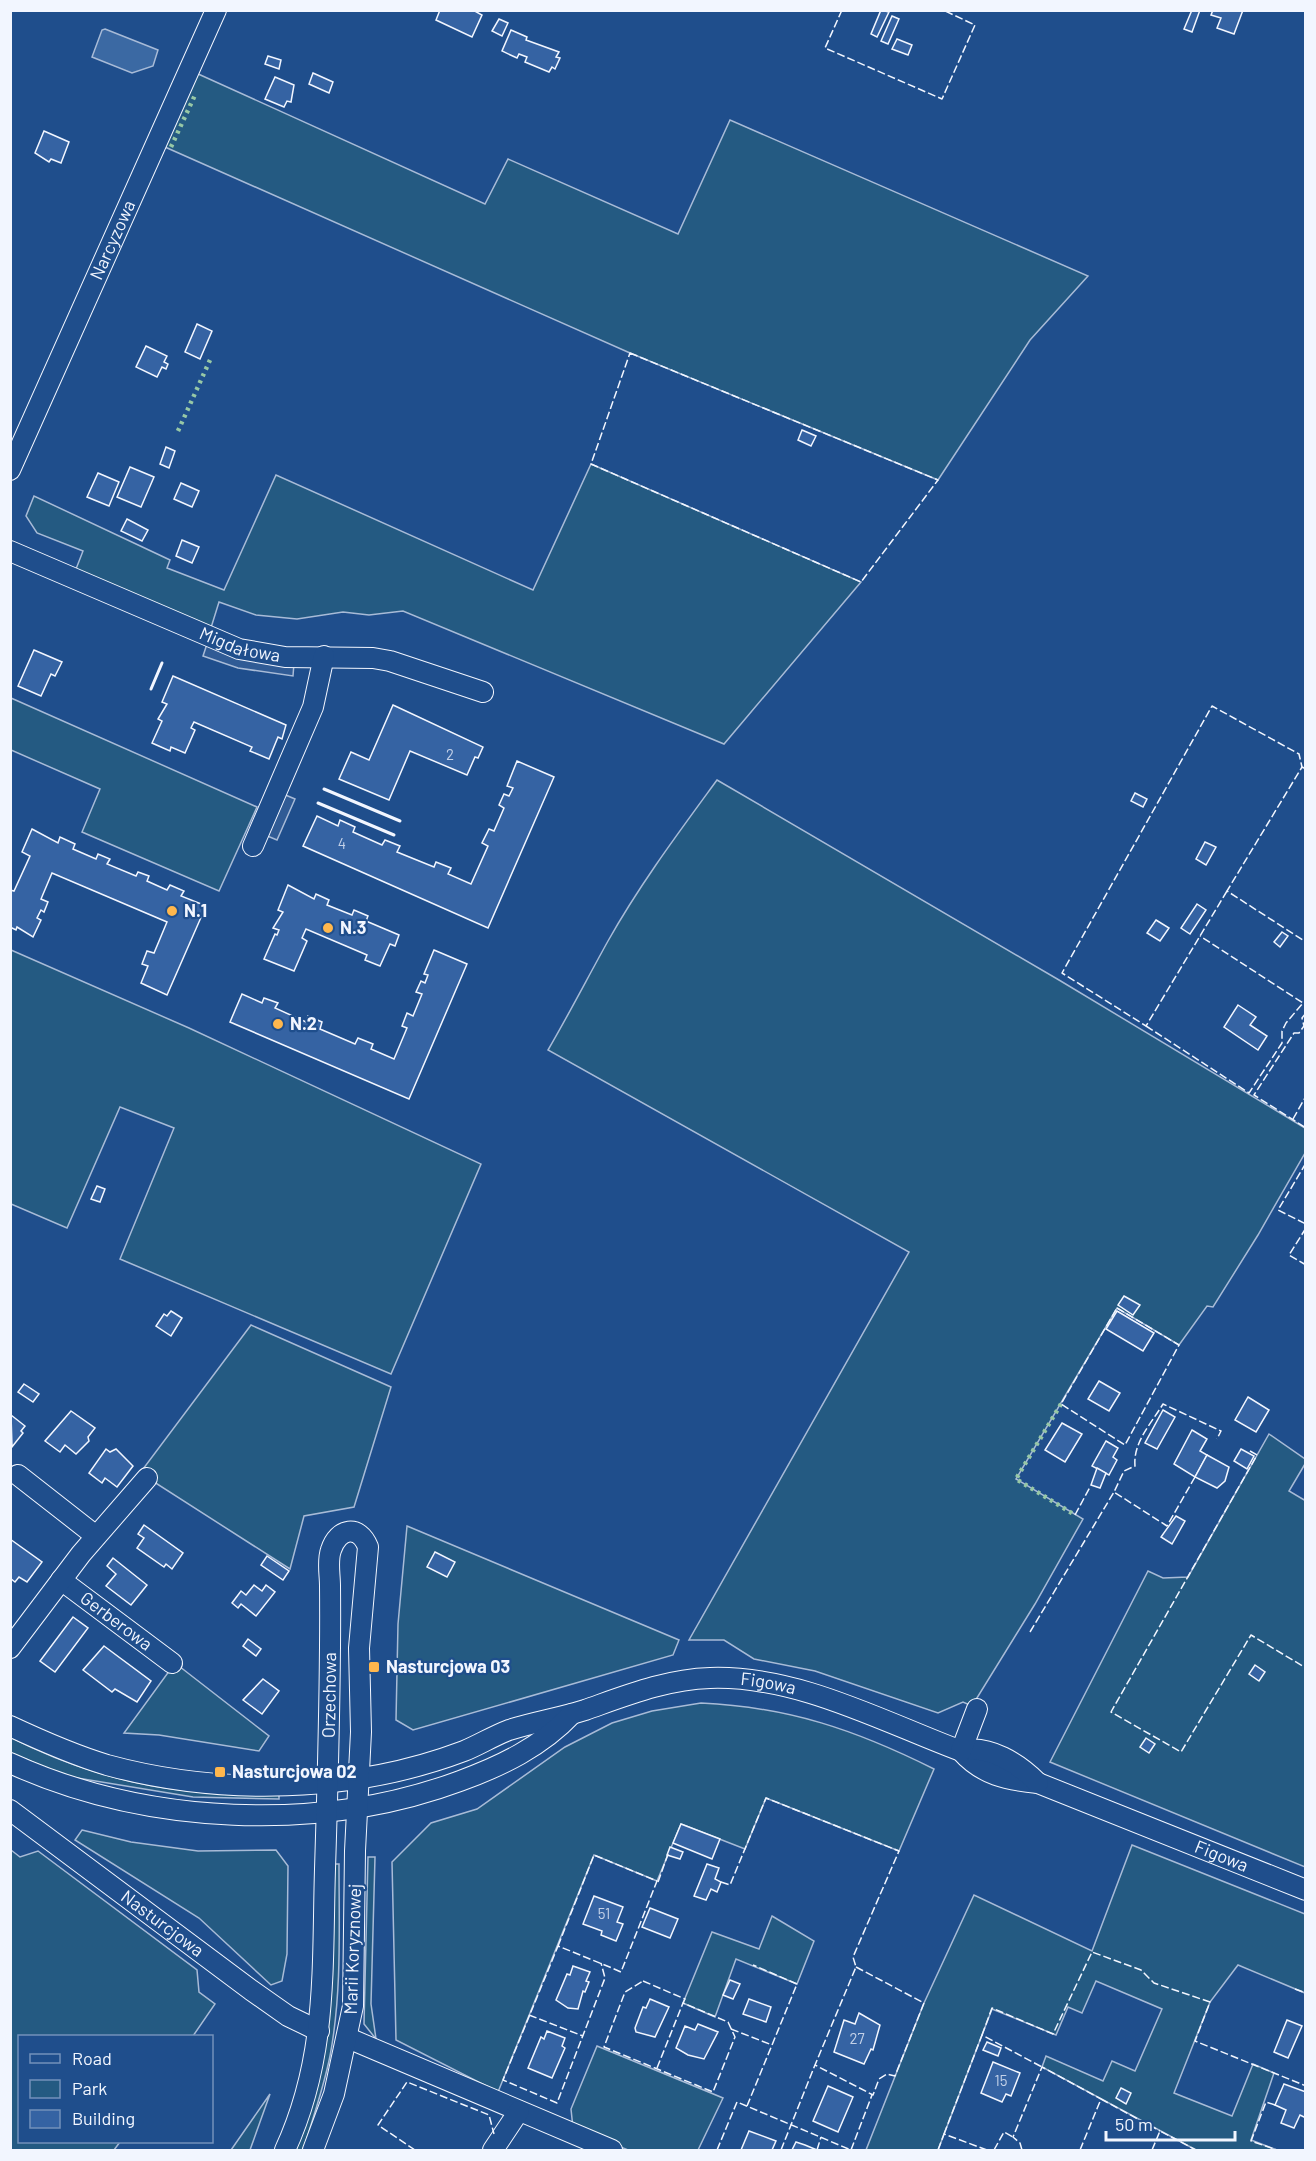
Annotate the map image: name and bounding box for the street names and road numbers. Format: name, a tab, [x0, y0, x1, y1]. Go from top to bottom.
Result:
street label: Narcyzowa	[85, 196, 139, 283]
street label: Migdałowa	[196, 621, 282, 666]
street label: Gerberowa	[76, 1586, 157, 1655]
street label: Orzechowa	[317, 1652, 340, 1738]
street label: Figowa	[740, 1667, 798, 1698]
street label: Figowa	[1192, 1835, 1252, 1876]
street label: Marii Koryznowej	[339, 1883, 365, 2015]
street label: Nasturcjowa	[117, 1885, 209, 1961]

